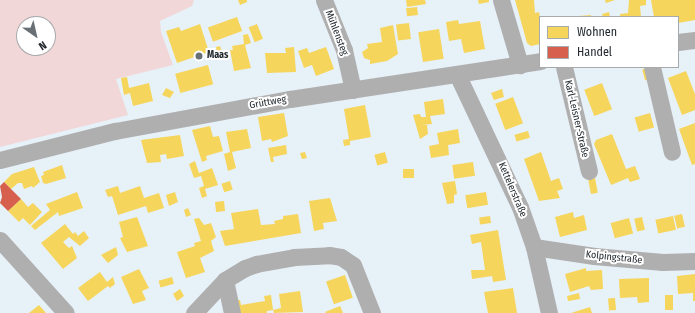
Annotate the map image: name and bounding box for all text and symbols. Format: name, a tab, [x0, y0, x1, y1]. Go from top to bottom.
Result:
street label: Mühlensteg	[322, 9, 350, 57]
north arrow	[16, 16, 56, 56]
legend	[539, 16, 679, 68]
text: Wohnen	[577, 25, 617, 39]
text: N	[36, 38, 49, 53]
text: Handel	[577, 45, 612, 59]
place label: Maas	[207, 50, 228, 62]
marker: Maas	[194, 51, 204, 61]
street label: Karl-Leisner-Straße	[561, 79, 591, 159]
street label: Grüttweg	[249, 94, 287, 112]
street label: Kettelerstraße	[495, 161, 529, 219]
street label: Kolpingstraße	[585, 249, 643, 267]

